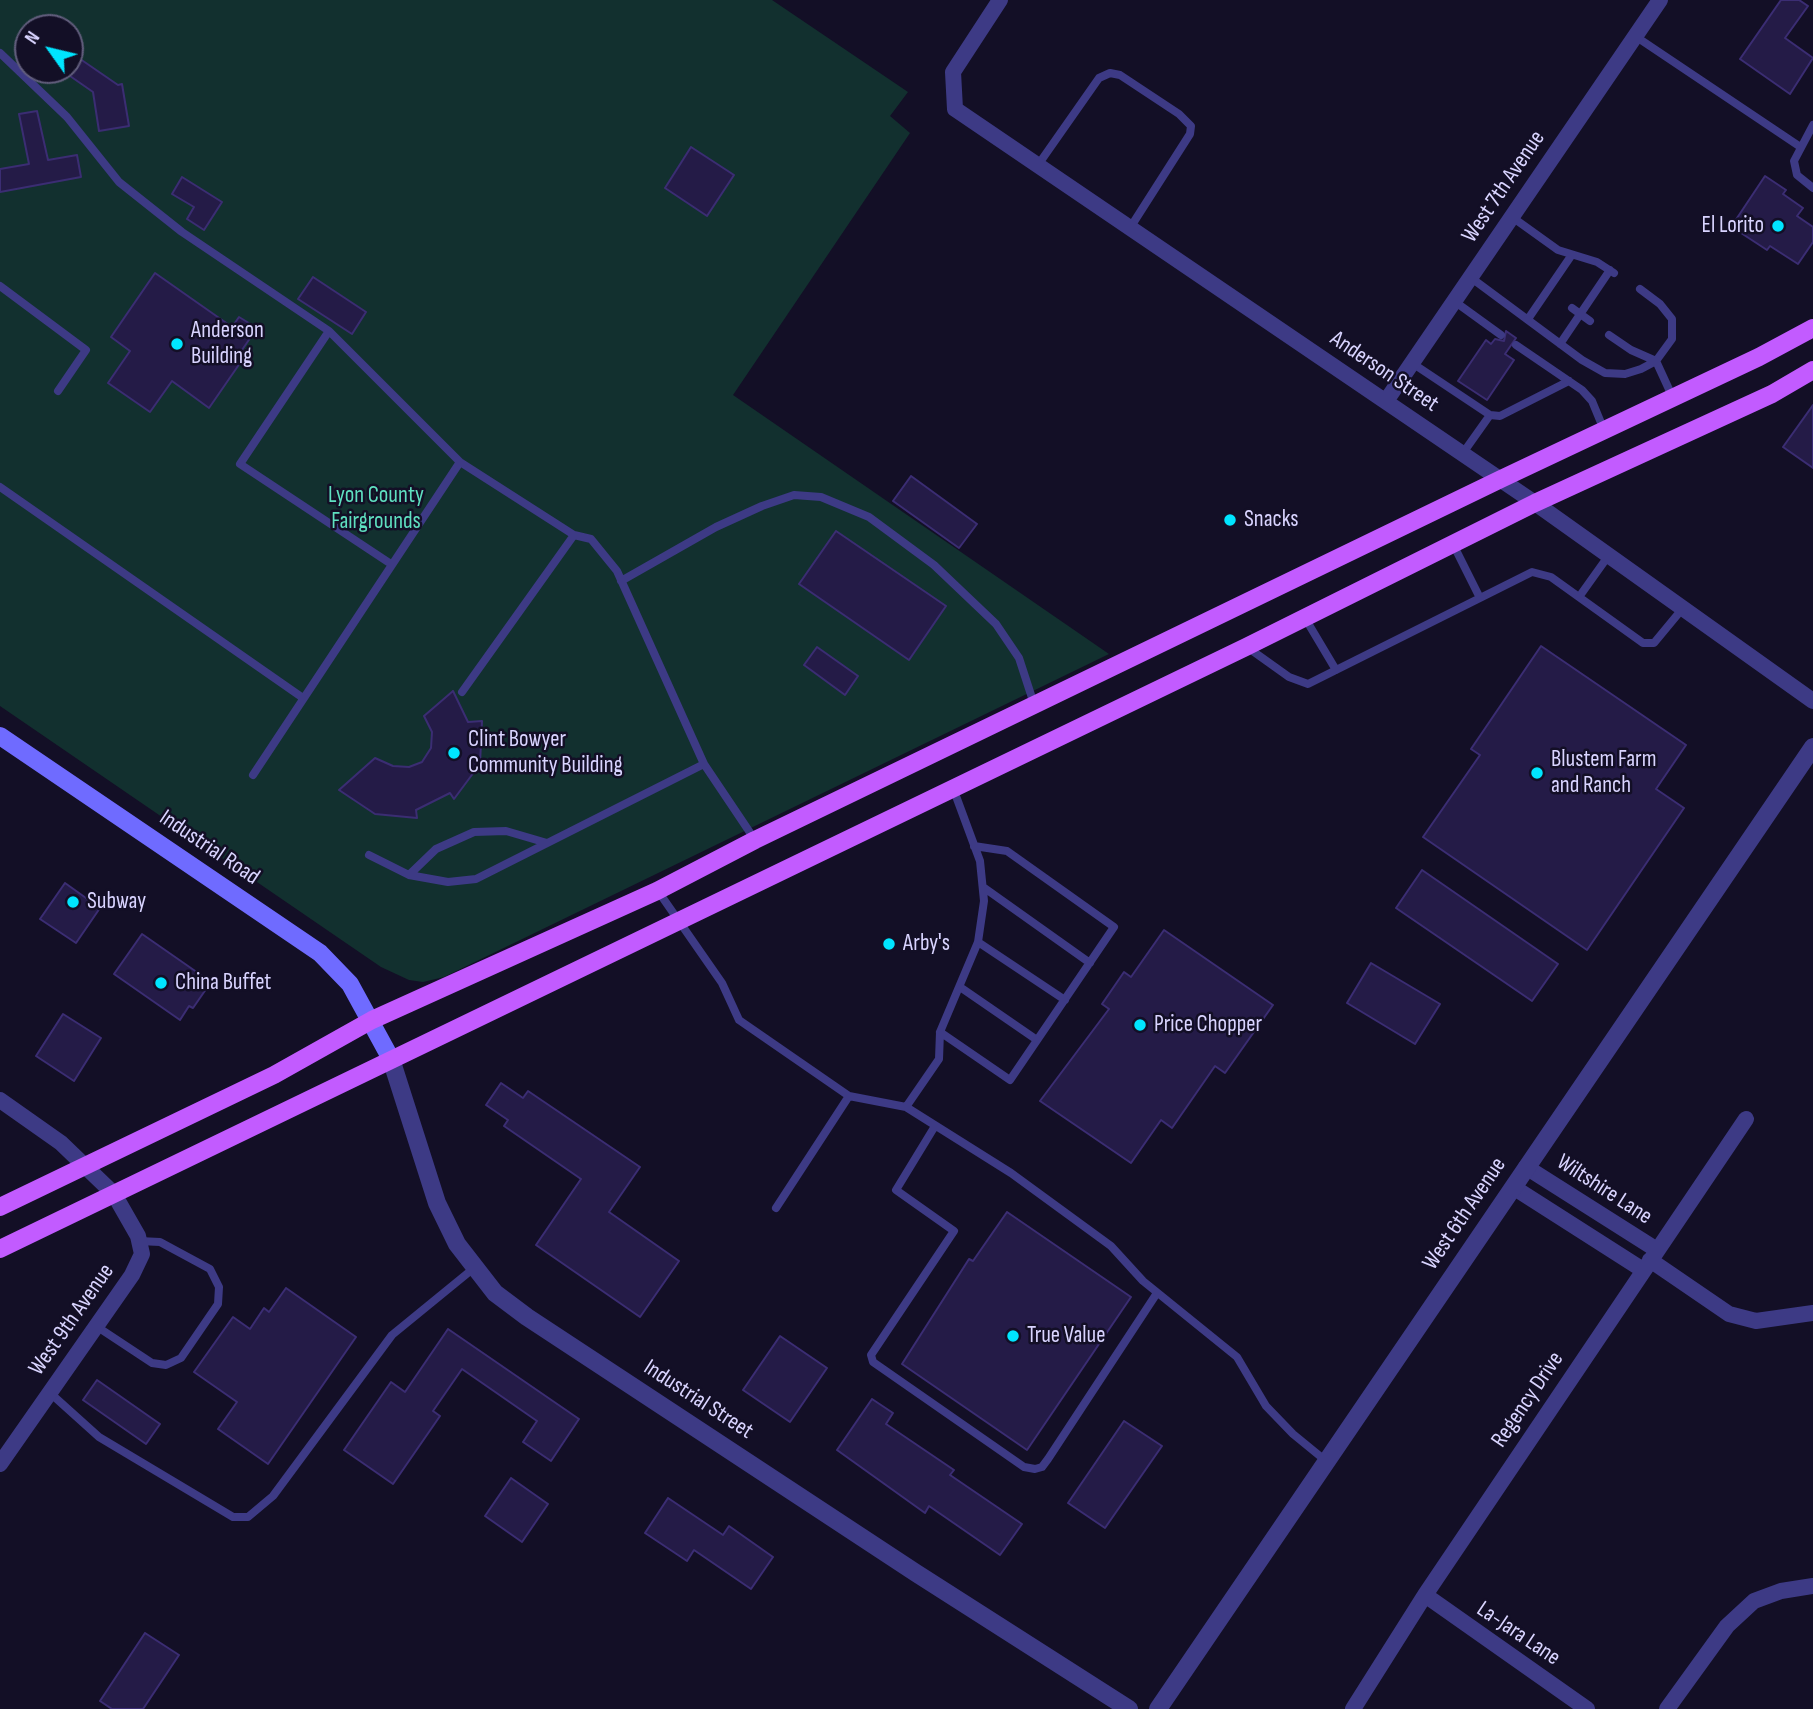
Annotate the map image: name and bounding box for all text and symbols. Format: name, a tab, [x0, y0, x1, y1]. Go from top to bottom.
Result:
north arrow	[14, 14, 84, 84]
text: N	[20, 27, 45, 49]
street label: West 7th Avenue	[1457, 126, 1551, 248]
place label: El Lorito	[1702, 212, 1764, 240]
marker: El Lorito	[1770, 218, 1786, 234]
place label: Anderson Building	[191, 317, 264, 371]
street label: Anderson Street	[1324, 326, 1444, 418]
marker: Anderson Building	[169, 336, 185, 352]
park label: Lyon County Fairgrounds	[328, 482, 424, 536]
place label: Snacks	[1244, 506, 1298, 534]
marker: Snacks	[1222, 512, 1238, 528]
place label: Clint Bowyer Community Building	[468, 726, 623, 780]
marker: Clint Bowyer Community Building	[446, 745, 462, 761]
place label: Blustem Farm and Ranch	[1551, 746, 1656, 800]
marker: Blustem Farm and Ranch	[1529, 765, 1545, 781]
street label: Industrial Road	[154, 804, 264, 892]
place label: Subway	[87, 888, 146, 916]
marker: Subway	[65, 894, 81, 910]
place label: Arby's	[903, 930, 950, 958]
marker: Arby's	[881, 936, 897, 952]
place label: China Buffet	[175, 969, 271, 997]
marker: China Buffet	[153, 975, 169, 991]
place label: Price Chopper	[1154, 1011, 1262, 1039]
marker: Price Chopper	[1132, 1017, 1148, 1033]
street label: Wiltshire Lane	[1551, 1149, 1657, 1231]
street label: West 6th Avenue	[1417, 1153, 1513, 1275]
street label: West 9th Avenue	[23, 1259, 121, 1381]
place label: True Value	[1027, 1322, 1105, 1350]
marker: True Value	[1005, 1328, 1021, 1344]
street label: Regency Drive	[1486, 1347, 1570, 1453]
street label: Industrial Street	[638, 1354, 758, 1446]
street label: La-Jara Lane	[1471, 1596, 1565, 1672]

